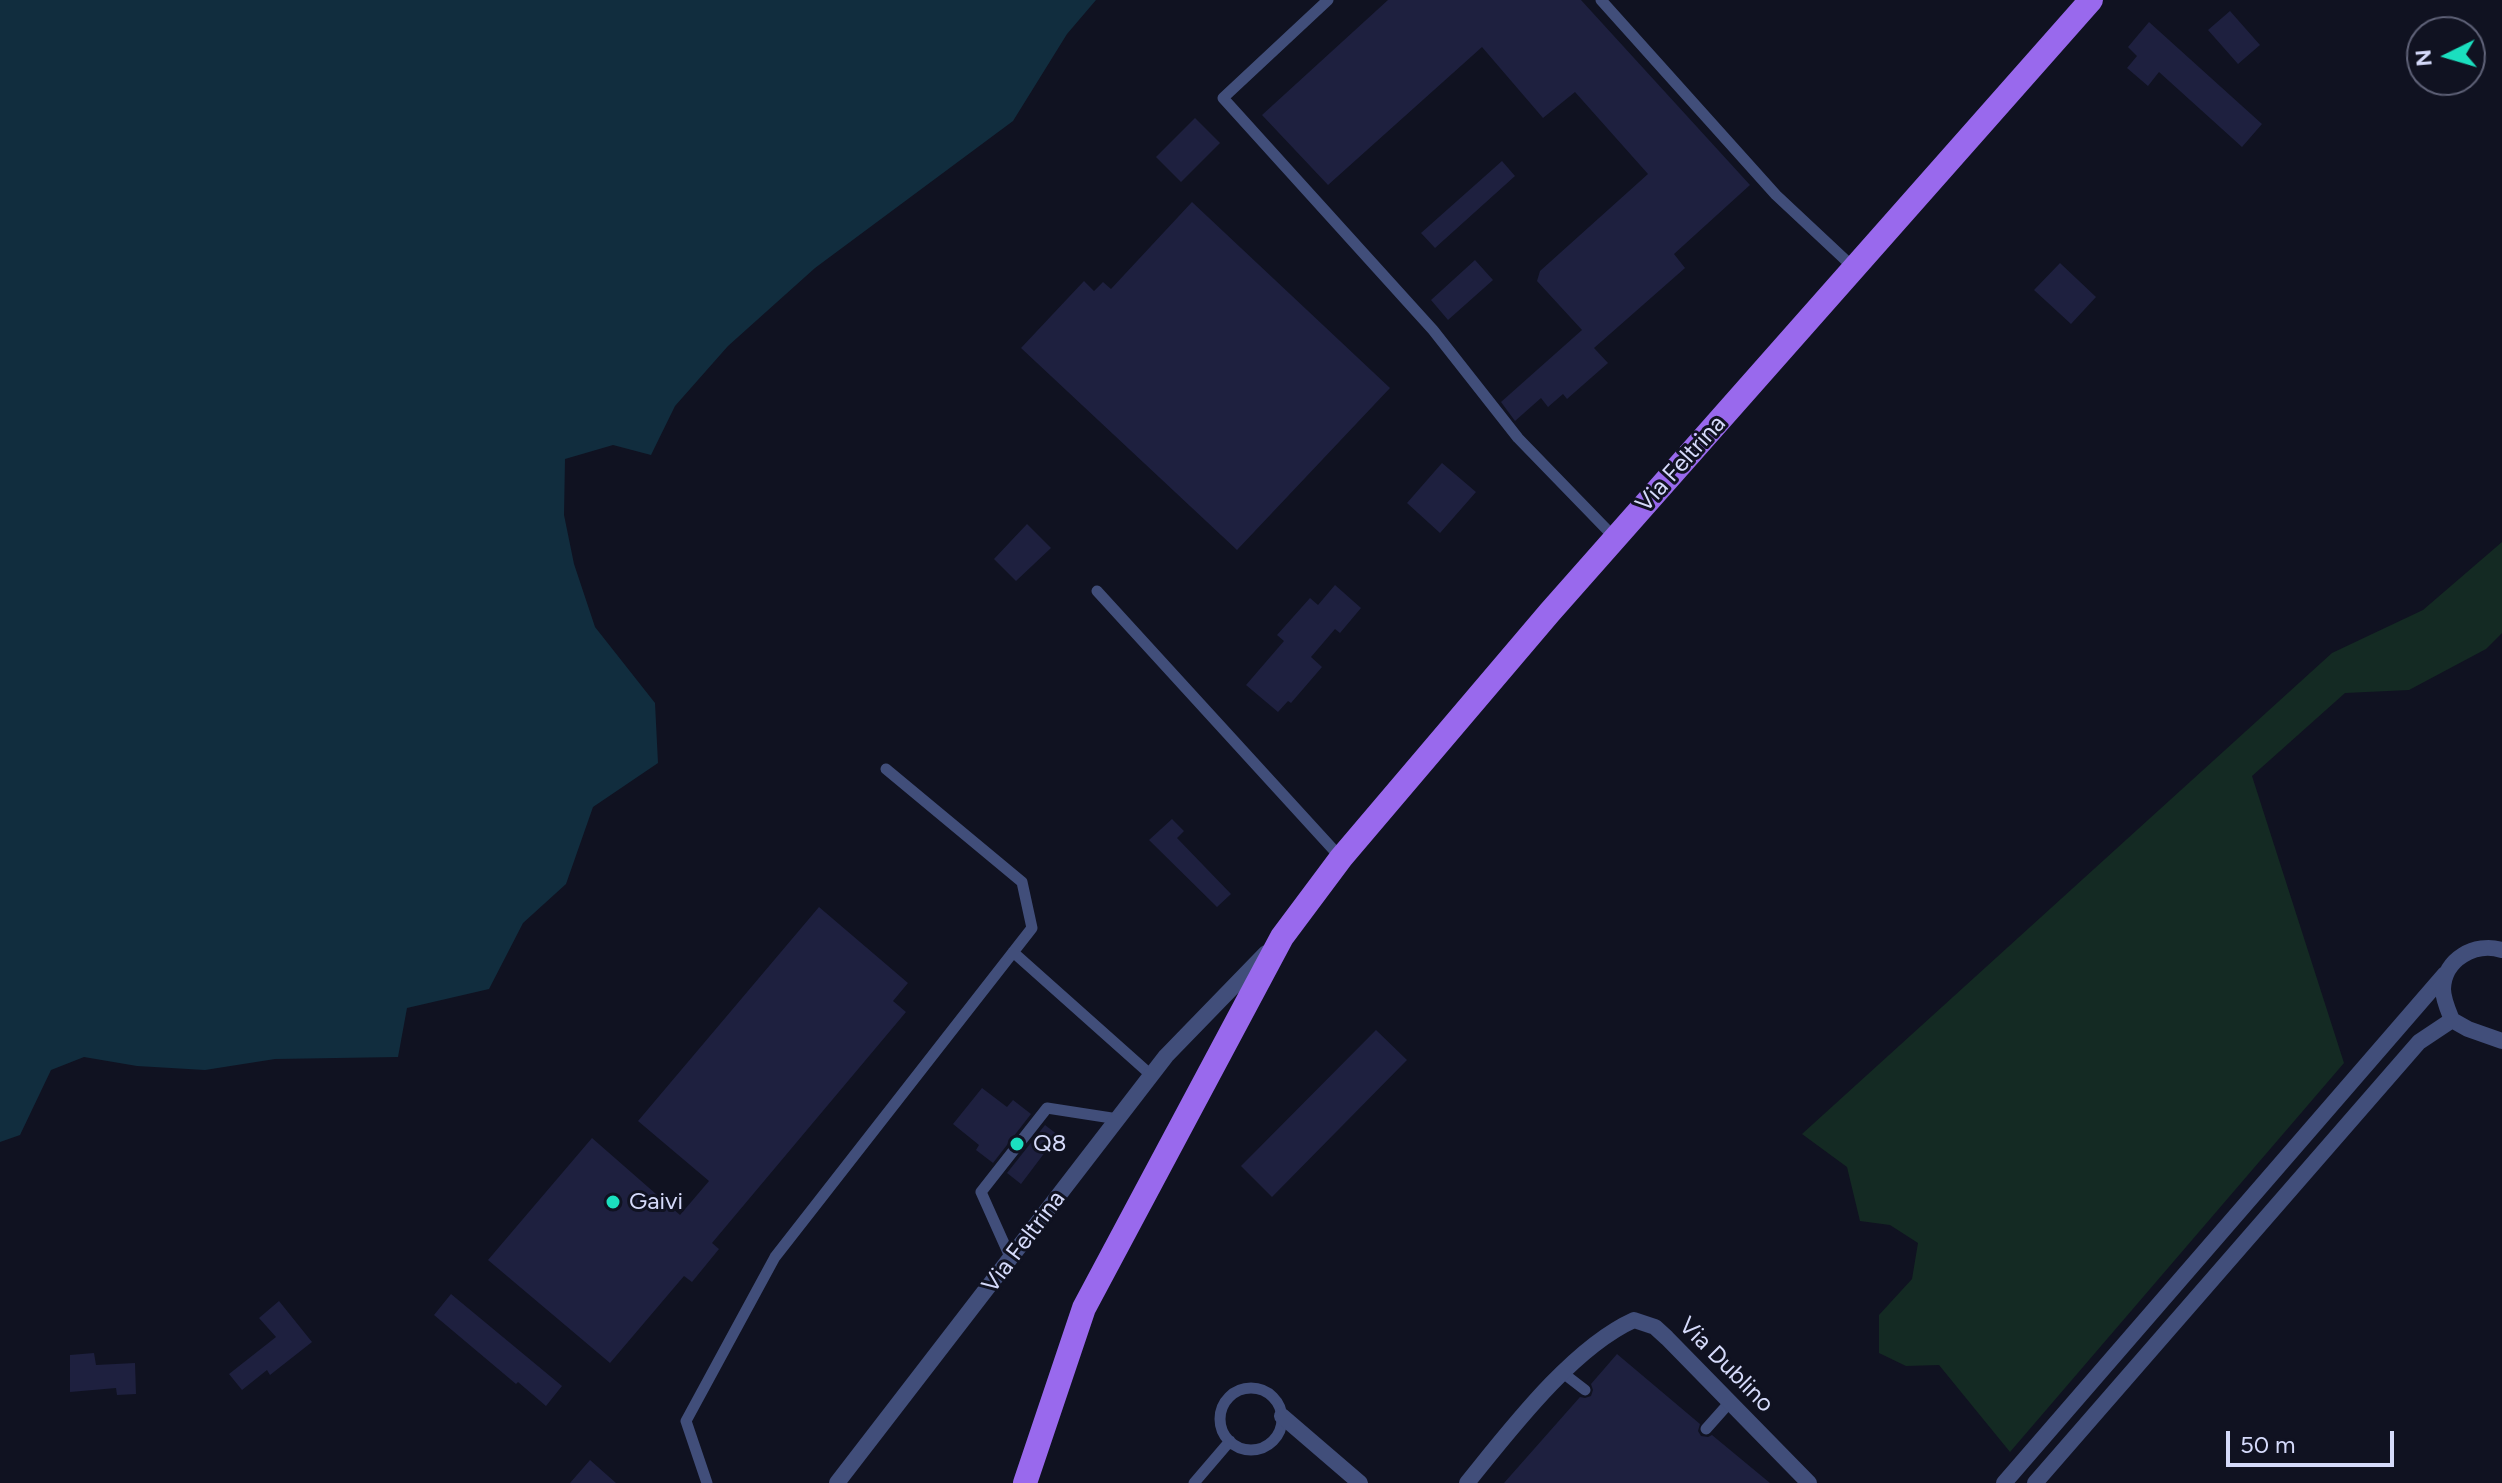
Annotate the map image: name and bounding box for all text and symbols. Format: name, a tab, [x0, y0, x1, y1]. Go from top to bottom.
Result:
north arrow	[2406, 16, 2486, 96]
text: N	[2409, 48, 2438, 68]
street label: Via Feltrina	[1630, 410, 1732, 518]
place label: Q8	[1033, 1130, 1066, 1158]
marker: Q8	[1008, 1135, 1026, 1153]
street label: Via Feltrina	[976, 1185, 1072, 1299]
place label: Gaivi	[629, 1188, 683, 1216]
marker: Gaivi	[604, 1193, 622, 1211]
street label: Via Dublino	[1673, 1312, 1779, 1418]
scale bar	[2230, 1415, 2398, 1465]
text: 50 m	[2240, 1430, 2296, 1459]

